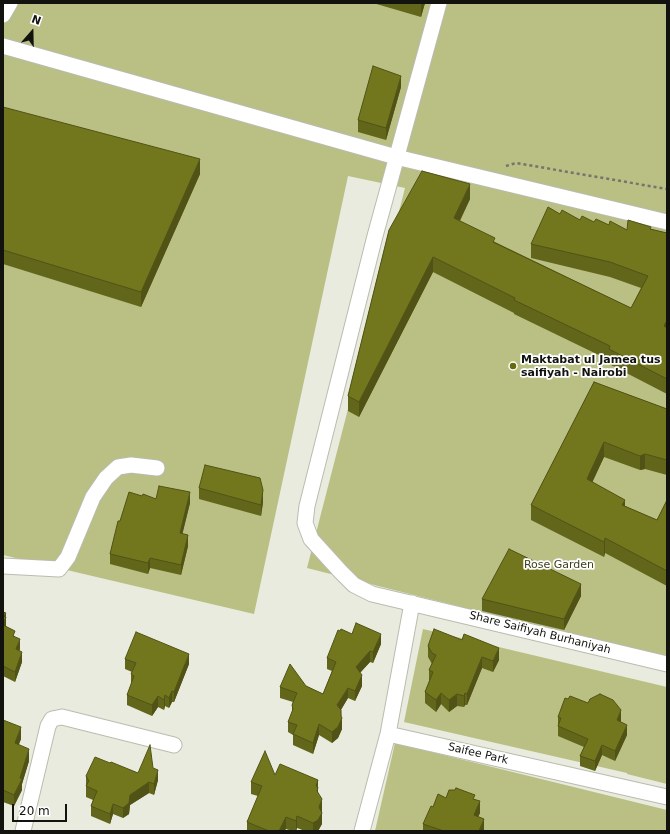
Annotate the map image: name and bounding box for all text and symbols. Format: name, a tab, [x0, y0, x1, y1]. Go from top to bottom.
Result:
north arrow	[12, 12, 52, 52]
text: N	[30, 13, 43, 28]
place label: Maktabat ul Jamea tus saifiyah - Nairobi	[521, 353, 661, 379]
marker: Maktabat ul Jamea tus saifiyah - Nairobi	[508, 361, 518, 371]
park label: Rose Garden	[524, 558, 594, 572]
street label: Share Saifiyah Burhaniyah	[468, 609, 612, 657]
street label: Saifee Park	[447, 741, 509, 767]
scale bar	[14, 796, 69, 822]
text: 20 m	[19, 804, 50, 818]

